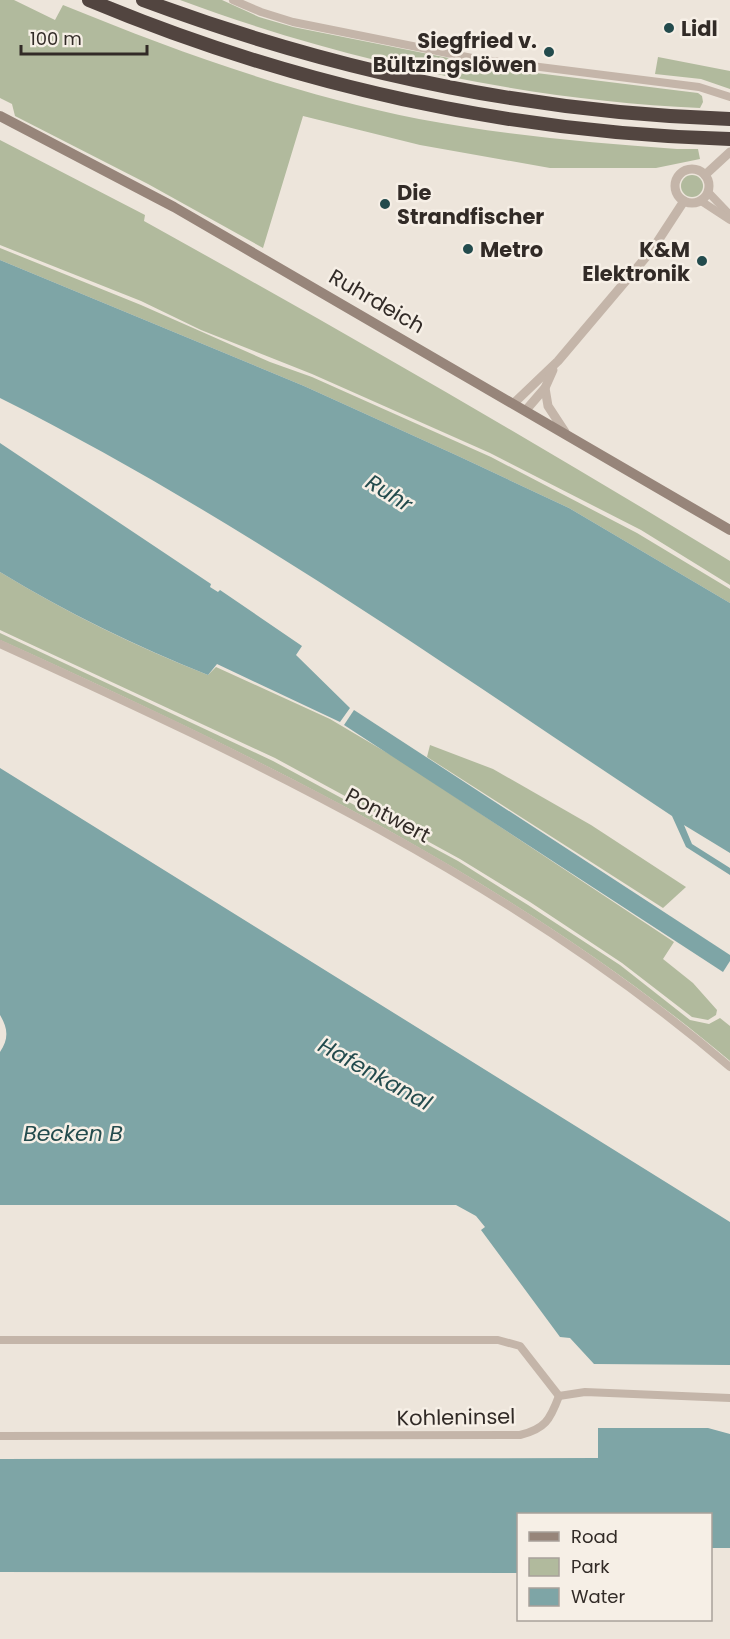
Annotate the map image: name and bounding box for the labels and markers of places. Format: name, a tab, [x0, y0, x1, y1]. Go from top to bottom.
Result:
place label: Lidl	[681, 14, 718, 43]
marker: Lidl	[662, 21, 676, 35]
place label: Siegfried v. Bültzingslöwen	[373, 26, 537, 79]
marker: Siegfried v. Bültzingslöwen	[542, 45, 556, 59]
place label: Die Strandfischer	[397, 178, 544, 231]
marker: Die Strandfischer	[378, 197, 392, 211]
place label: Metro	[480, 235, 543, 264]
place label: K&M Elektronik	[582, 235, 690, 288]
marker: Metro	[461, 242, 475, 256]
marker: K&M Elektronik	[695, 254, 709, 268]

